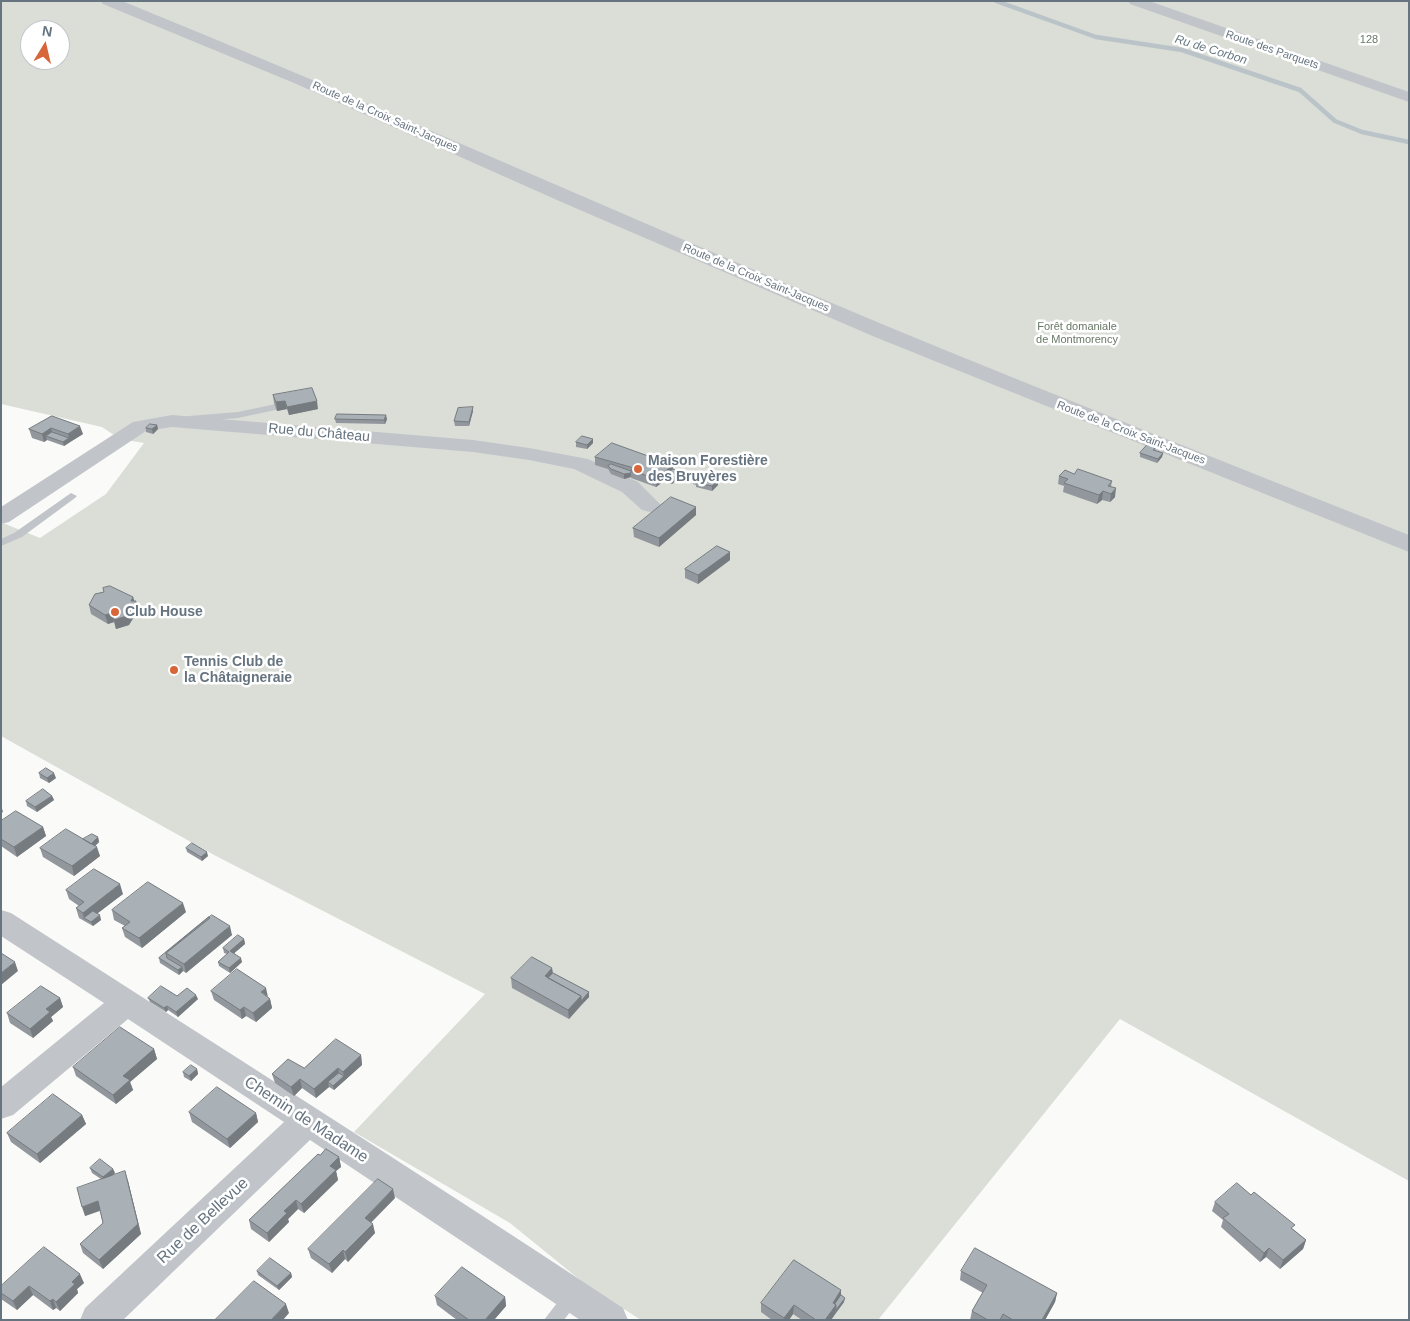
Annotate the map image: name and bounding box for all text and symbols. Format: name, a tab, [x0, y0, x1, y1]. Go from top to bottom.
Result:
north arrow	[20, 20, 70, 70]
text: N	[41, 22, 53, 40]
street label: Route des Parquets	[1224, 28, 1320, 72]
water label: Ru de Corbon	[1173, 32, 1249, 68]
park label: 128	[1360, 33, 1378, 47]
street label: Route de la Croix Saint-Jacques	[310, 79, 460, 155]
street label: Route de la Croix Saint-Jacques	[681, 241, 831, 315]
park label: Forêt domaniale de Montmorency	[1036, 320, 1118, 346]
street label: Route de la Croix Saint-Jacques	[1055, 399, 1207, 467]
street label: Rue du Château	[267, 420, 371, 446]
place label: Maison Forestière des Bruyères	[648, 453, 768, 486]
marker: Maison Forestière des Bruyères	[632, 463, 644, 475]
place label: Club House	[125, 604, 203, 620]
marker: Club House	[109, 606, 121, 618]
place label: Tennis Club de la Châtaigneraie	[184, 654, 292, 686]
marker: Tennis Club de la Châtaigneraie	[168, 664, 180, 676]
street label: Chemin de Madame	[240, 1073, 372, 1167]
street label: Rue de Bellevue	[154, 1174, 252, 1268]

